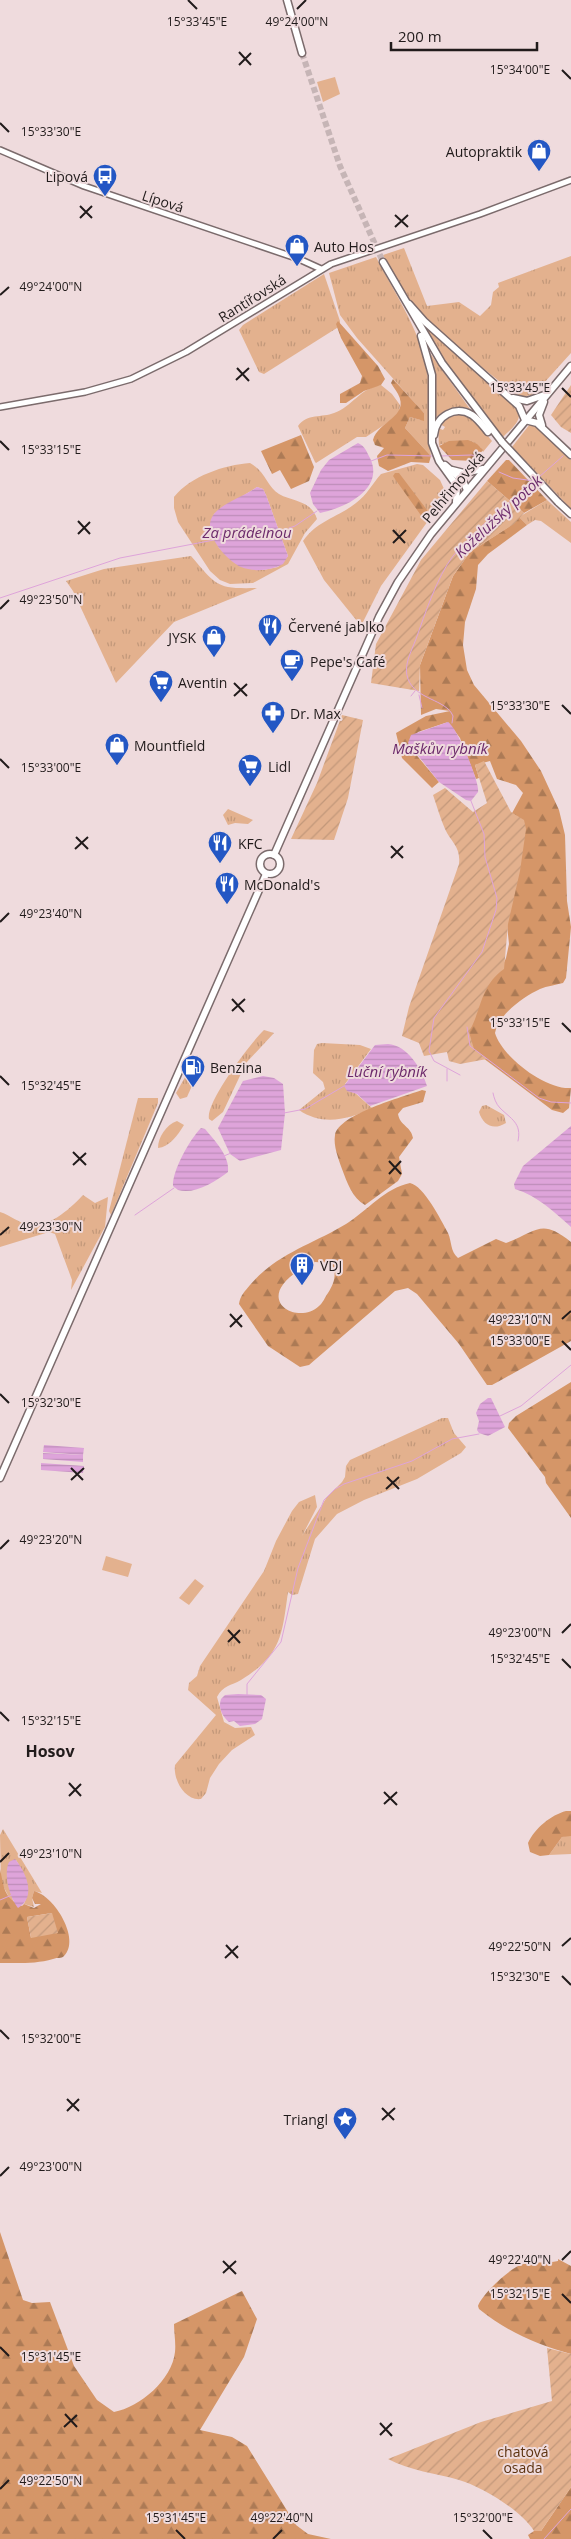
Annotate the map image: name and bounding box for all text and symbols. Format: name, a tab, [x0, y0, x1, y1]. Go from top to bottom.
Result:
text: 15°33'45"E	[167, 13, 227, 30]
text: 49°24'00"N	[266, 13, 328, 30]
scale bar	[391, 20, 537, 52]
text: 200 m	[398, 26, 442, 46]
text: 15°34'00"E	[490, 61, 550, 78]
text: 15°33'30"E	[21, 123, 81, 140]
shop icon: Autopraktik	[526, 138, 552, 172]
place label: Autopraktik	[446, 142, 523, 161]
bus stop icon: Lipová	[92, 163, 118, 197]
place label: Lipová	[45, 167, 88, 186]
street label: Lípová	[140, 185, 186, 217]
shop icon: Auto Hos	[284, 233, 310, 267]
place label: Auto Hos	[314, 237, 374, 256]
street label: Rantířovská	[215, 270, 289, 326]
text: 49°24'00"N	[20, 278, 82, 295]
text: 15°33'45"E	[490, 379, 550, 396]
text: 15°33'15"E	[21, 441, 81, 458]
street label: Pelhřimovská	[417, 447, 489, 527]
water label: Koželužský potok	[450, 470, 546, 562]
water label: Za prádelnou	[201, 522, 292, 542]
text: 49°23'50"N	[20, 591, 82, 608]
restaurant icon: Červené jablko	[257, 613, 283, 647]
place label: Červené jablko	[288, 617, 385, 636]
shop icon: JYSK	[201, 624, 227, 658]
place label: JYSK	[166, 628, 196, 647]
cafe icon: Pepe's Café	[279, 648, 305, 682]
place label: Pepe's Café	[310, 652, 385, 671]
supermarket icon: Aventin	[148, 669, 174, 703]
place label: Aventin	[178, 673, 227, 692]
text: 15°33'30"E	[490, 697, 550, 714]
pharmacy icon: Dr. Max	[260, 700, 286, 734]
place label: Dr. Max	[290, 704, 342, 723]
shop icon: Mountfield	[104, 732, 130, 766]
place label: Mountfield	[134, 736, 205, 755]
water label: Maškův rybník	[392, 738, 488, 758]
supermarket icon: Lidl	[237, 753, 263, 787]
place label: Lidl	[268, 757, 291, 776]
text: 15°33'00"E	[21, 759, 81, 776]
restaurant icon: KFC	[207, 830, 233, 864]
place label: KFC	[238, 834, 263, 853]
restaurant icon: McDonald's	[214, 871, 240, 905]
place label: McDonald's	[244, 875, 320, 894]
text: 49°23'40"N	[20, 905, 82, 922]
text: 15°33'15"E	[490, 1014, 550, 1031]
fuel station icon: Benzina	[180, 1054, 206, 1088]
place label: Benzina	[210, 1058, 262, 1077]
water label: Luční rybník	[347, 1061, 428, 1081]
text: 15°32'45"E	[21, 1077, 81, 1094]
text: 49°23'30"N	[20, 1218, 82, 1235]
building icon: VDJ	[289, 1252, 315, 1286]
place label: VDJ	[320, 1256, 342, 1275]
text: 49°23'10"N	[489, 1311, 551, 1328]
text: 15°33'00"E	[490, 1332, 550, 1349]
text: 15°32'30"E	[21, 1394, 81, 1411]
text: 49°23'20"N	[20, 1531, 82, 1548]
text: 49°23'00"N	[489, 1624, 551, 1641]
text: 15°32'45"E	[490, 1650, 550, 1667]
text: 15°32'15"E	[21, 1712, 81, 1729]
district label: Hosov	[25, 1740, 75, 1762]
text: 49°23'10"N	[20, 1845, 82, 1862]
text: 49°22'50"N	[489, 1938, 551, 1955]
text: 15°32'30"E	[490, 1968, 550, 1985]
text: 15°32'00"E	[21, 2030, 81, 2047]
place icon: Triangl	[332, 2106, 358, 2140]
place label: Triangl	[284, 2110, 328, 2129]
text: 49°23'00"N	[20, 2158, 82, 2175]
text: 49°22'40"N	[489, 2251, 551, 2268]
text: 15°32'15"E	[490, 2285, 550, 2302]
text: 15°31'45"E	[21, 2348, 81, 2365]
park label: chatová osada	[497, 2442, 549, 2477]
text: 49°22'50"N	[20, 2472, 82, 2489]
text: 15°31'45"E	[146, 2509, 206, 2526]
text: 49°22'40"N	[251, 2509, 313, 2526]
text: 15°32'00"E	[453, 2509, 513, 2526]

